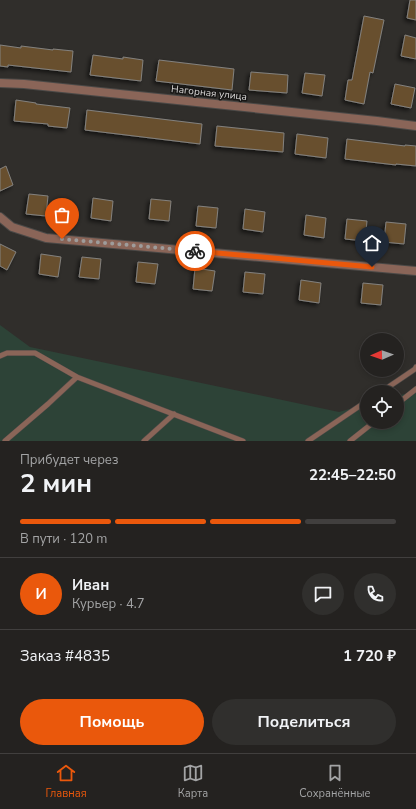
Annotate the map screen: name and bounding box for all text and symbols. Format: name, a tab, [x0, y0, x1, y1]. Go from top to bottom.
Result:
street label: Нагорная улица	[170, 82, 248, 104]
pin	[45, 198, 79, 239]
icon: bag	[51, 204, 73, 226]
pin	[355, 226, 389, 267]
courier	[175, 231, 215, 271]
icon: home	[361, 232, 383, 254]
icon: bike	[184, 240, 206, 262]
north arrow	[360, 333, 404, 377]
map controls	[360, 333, 404, 429]
button: locate	[360, 385, 404, 429]
text: Прибудет через	[20, 451, 118, 469]
text: 22:45–22:50	[309, 465, 396, 485]
text: 2 мин	[20, 466, 92, 501]
text: В пути · 120 m	[20, 530, 107, 548]
button: chat	[302, 573, 344, 615]
button: phone	[354, 573, 396, 615]
text: Иван	[72, 575, 109, 595]
text: И	[35, 584, 47, 604]
text: Курьер · 4.7	[72, 595, 145, 613]
text: Заказ #4835	[20, 646, 110, 666]
text: 1 720 ₽	[343, 646, 396, 666]
button: Помощь	[20, 699, 204, 745]
button: Поделиться	[212, 699, 396, 745]
tab: Главная	[46, 762, 87, 801]
tab: Карта	[178, 762, 208, 801]
tab: Сохранённые	[299, 762, 370, 801]

